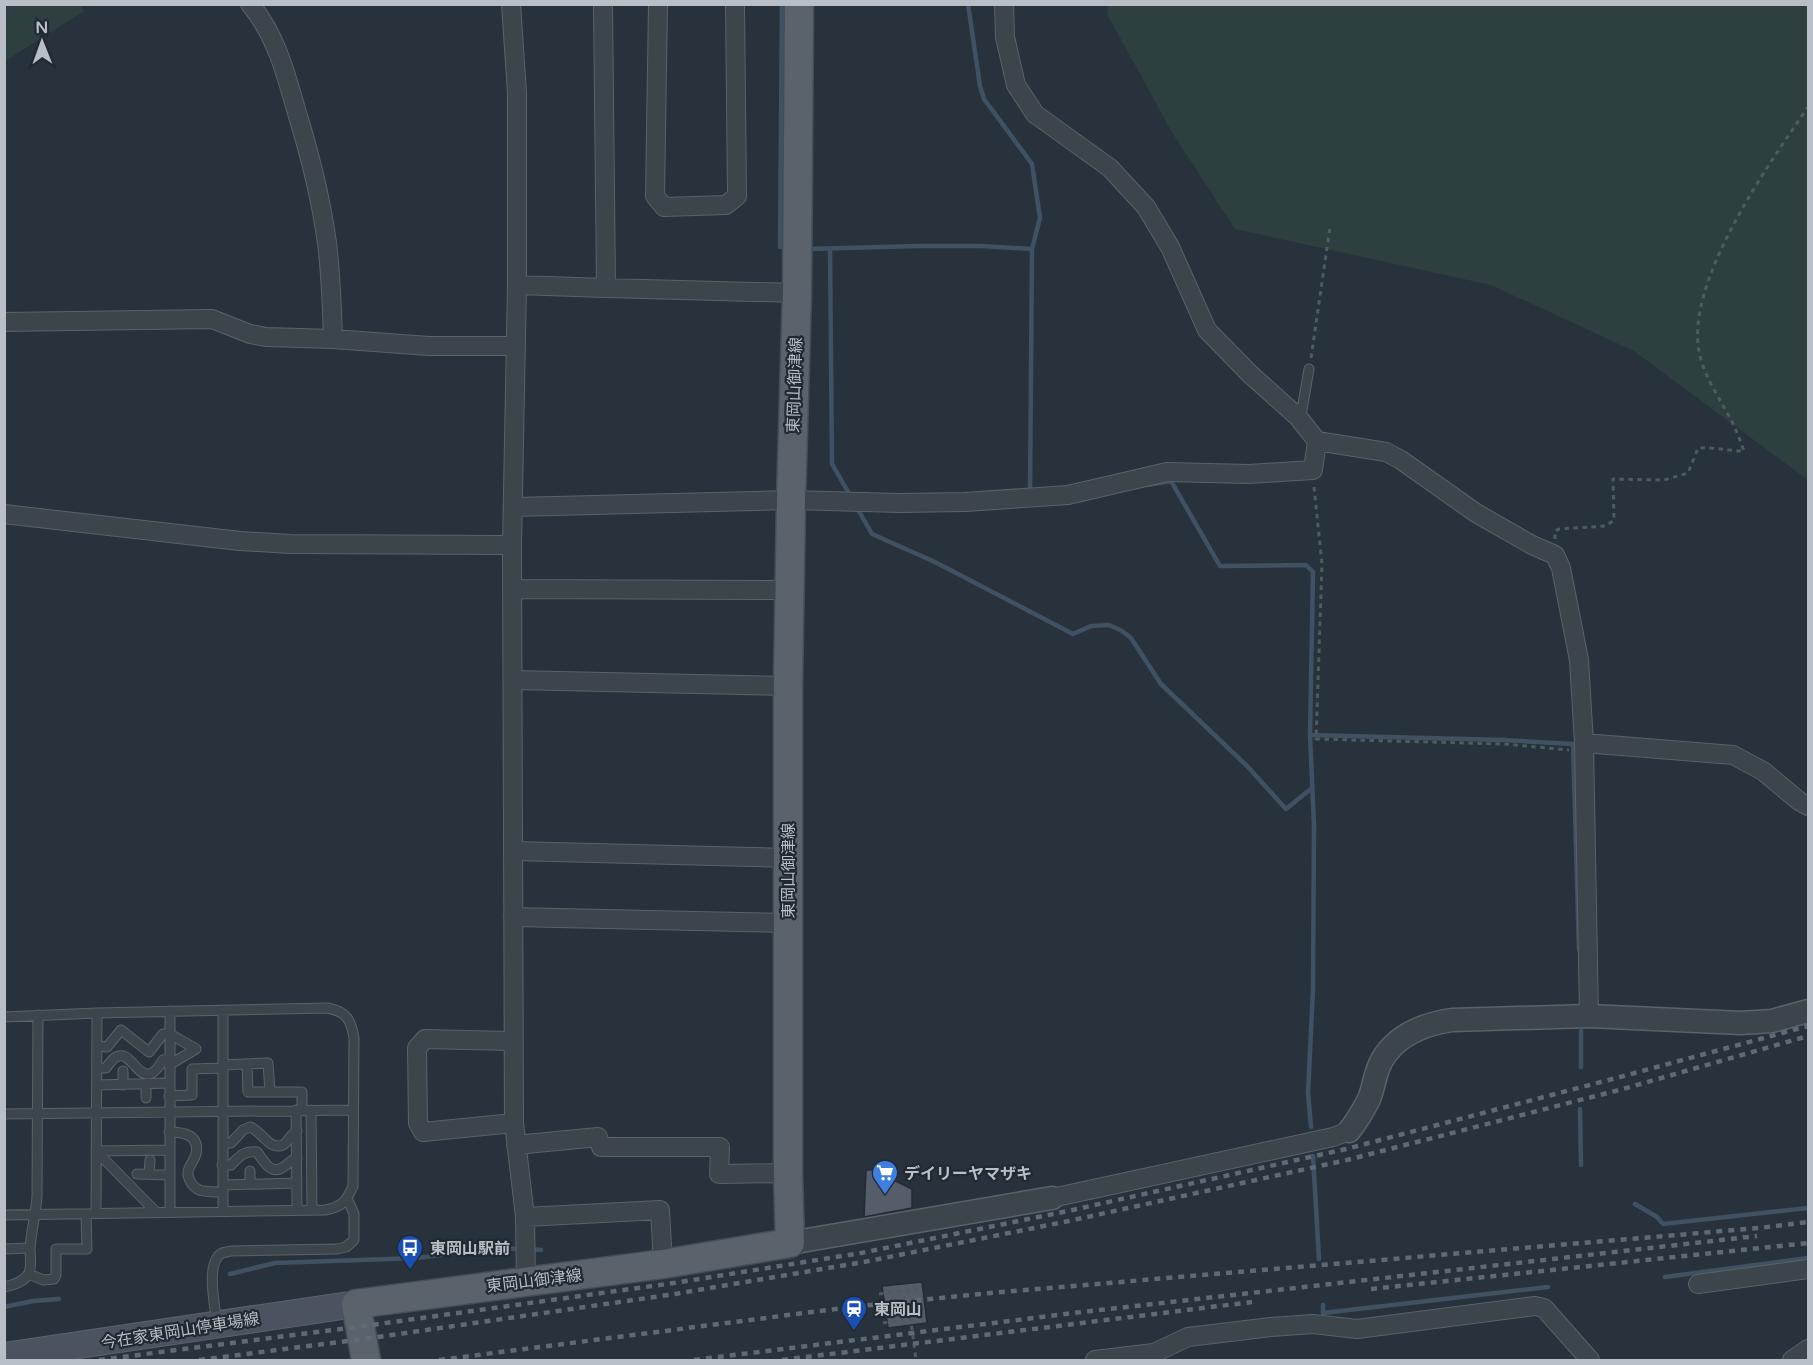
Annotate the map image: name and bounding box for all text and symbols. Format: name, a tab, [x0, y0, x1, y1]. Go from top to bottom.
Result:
north arrow	[12, 12, 72, 72]
text: N	[35, 18, 48, 38]
street label: 東岡山御津線	[783, 337, 807, 433]
street label: 東岡山御津線	[779, 823, 799, 919]
supermarket icon: デイリーヤマザキ	[870, 1158, 900, 1196]
place label: デイリーヤマザキ	[904, 1164, 1032, 1184]
bus stop icon: 東岡山駅前	[395, 1233, 425, 1271]
place label: 東岡山駅前	[430, 1239, 510, 1259]
street label: 東岡山御津線	[485, 1265, 583, 1297]
station icon: 東岡山	[839, 1294, 869, 1332]
place label: 東岡山	[874, 1300, 922, 1320]
street label: 今在家東岡山停車場線	[100, 1309, 261, 1353]

